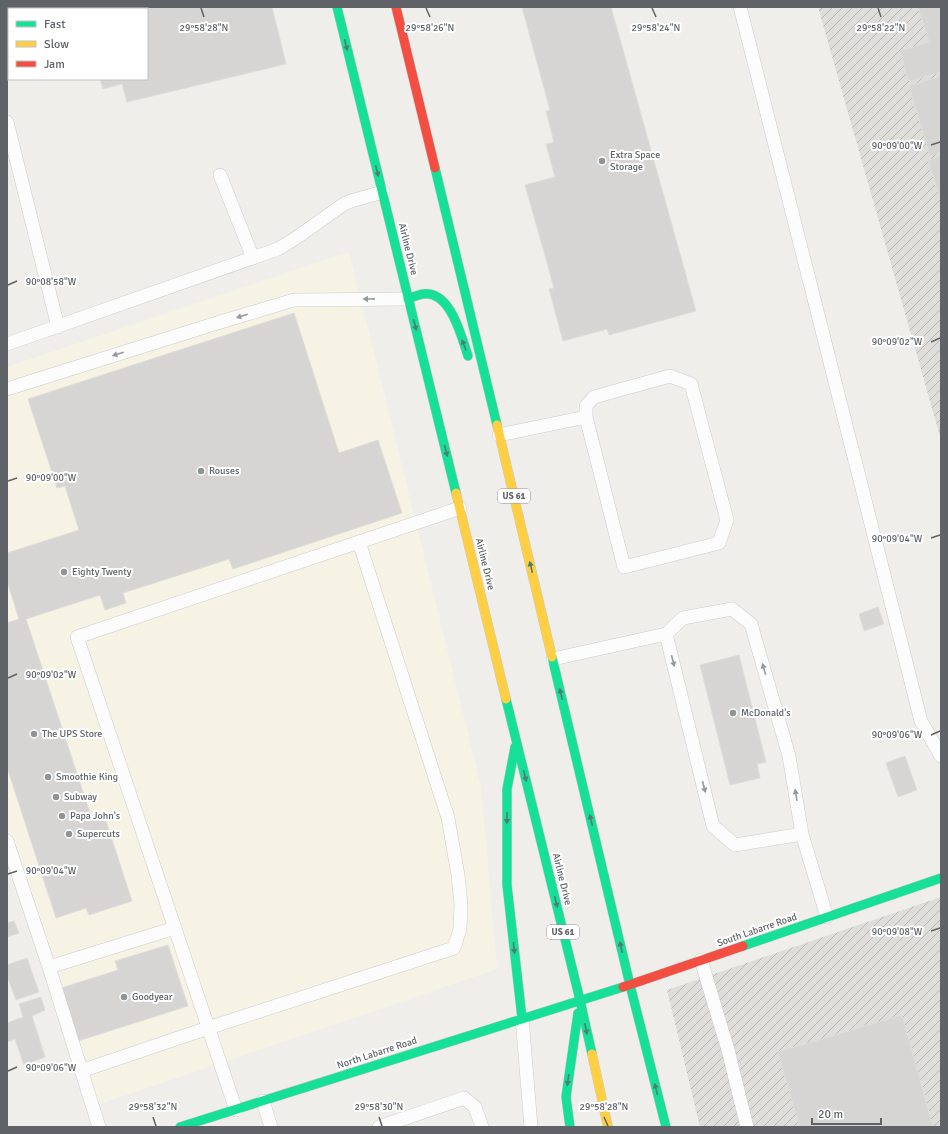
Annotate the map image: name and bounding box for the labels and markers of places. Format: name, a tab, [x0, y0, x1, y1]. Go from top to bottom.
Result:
place label: Extra Space Storage	[610, 149, 660, 173]
marker: Extra Space Storage	[597, 156, 607, 166]
place label: Rouses	[209, 465, 240, 477]
marker: Rouses	[196, 466, 206, 476]
place label: Eighty Twenty	[72, 566, 132, 578]
marker: Eighty Twenty	[59, 567, 69, 577]
place label: McDonald's	[741, 707, 791, 719]
marker: McDonald's	[728, 708, 738, 718]
place label: The UPS Store	[42, 728, 102, 740]
marker: The UPS Store	[29, 729, 39, 739]
place label: Smoothie King	[56, 771, 118, 783]
marker: Smoothie King	[43, 772, 53, 782]
place label: Subway	[64, 791, 97, 803]
marker: Subway	[51, 792, 61, 802]
place label: Papa John's	[70, 810, 121, 822]
marker: Papa John's	[57, 811, 67, 821]
place label: Supercuts	[77, 828, 121, 840]
marker: Supercuts	[64, 829, 74, 839]
place label: Goodyear	[132, 991, 173, 1003]
marker: Goodyear	[119, 992, 129, 1002]

